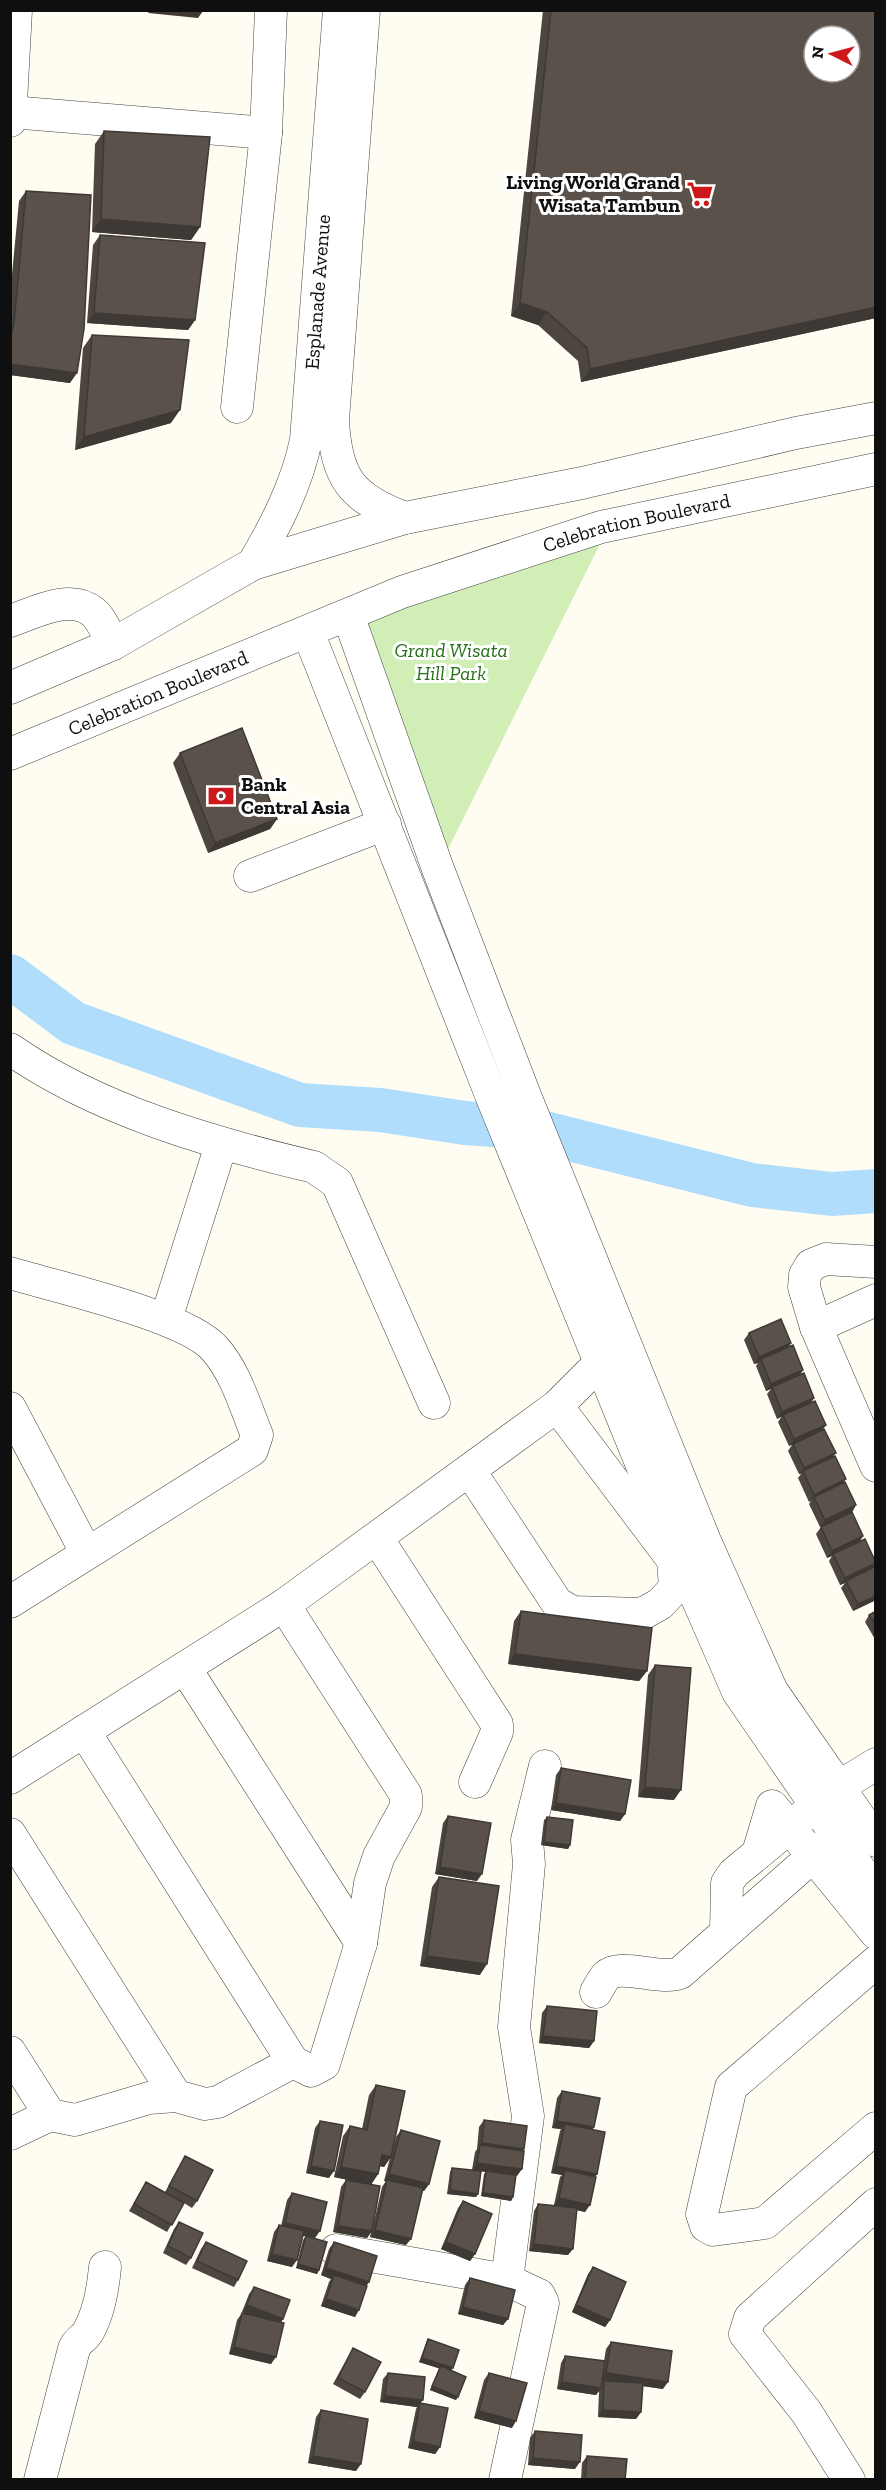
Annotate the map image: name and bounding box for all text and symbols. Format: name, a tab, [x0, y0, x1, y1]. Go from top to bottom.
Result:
north arrow	[802, 24, 862, 84]
text: N	[807, 45, 828, 60]
place label: Living World Grand Wisata Tambun	[506, 170, 681, 217]
supermarket icon: Living World Grand Wisata Tambun	[685, 179, 715, 209]
street label: Esplanade Avenue	[299, 213, 335, 370]
street label: Celebration Boulevard	[540, 488, 732, 557]
park label: Grand Wisata Hill Park	[394, 638, 508, 685]
street label: Celebration Boulevard	[64, 645, 251, 741]
place label: Bank Central Asia	[241, 772, 350, 819]
bank icon: Bank Central Asia	[206, 781, 236, 811]

